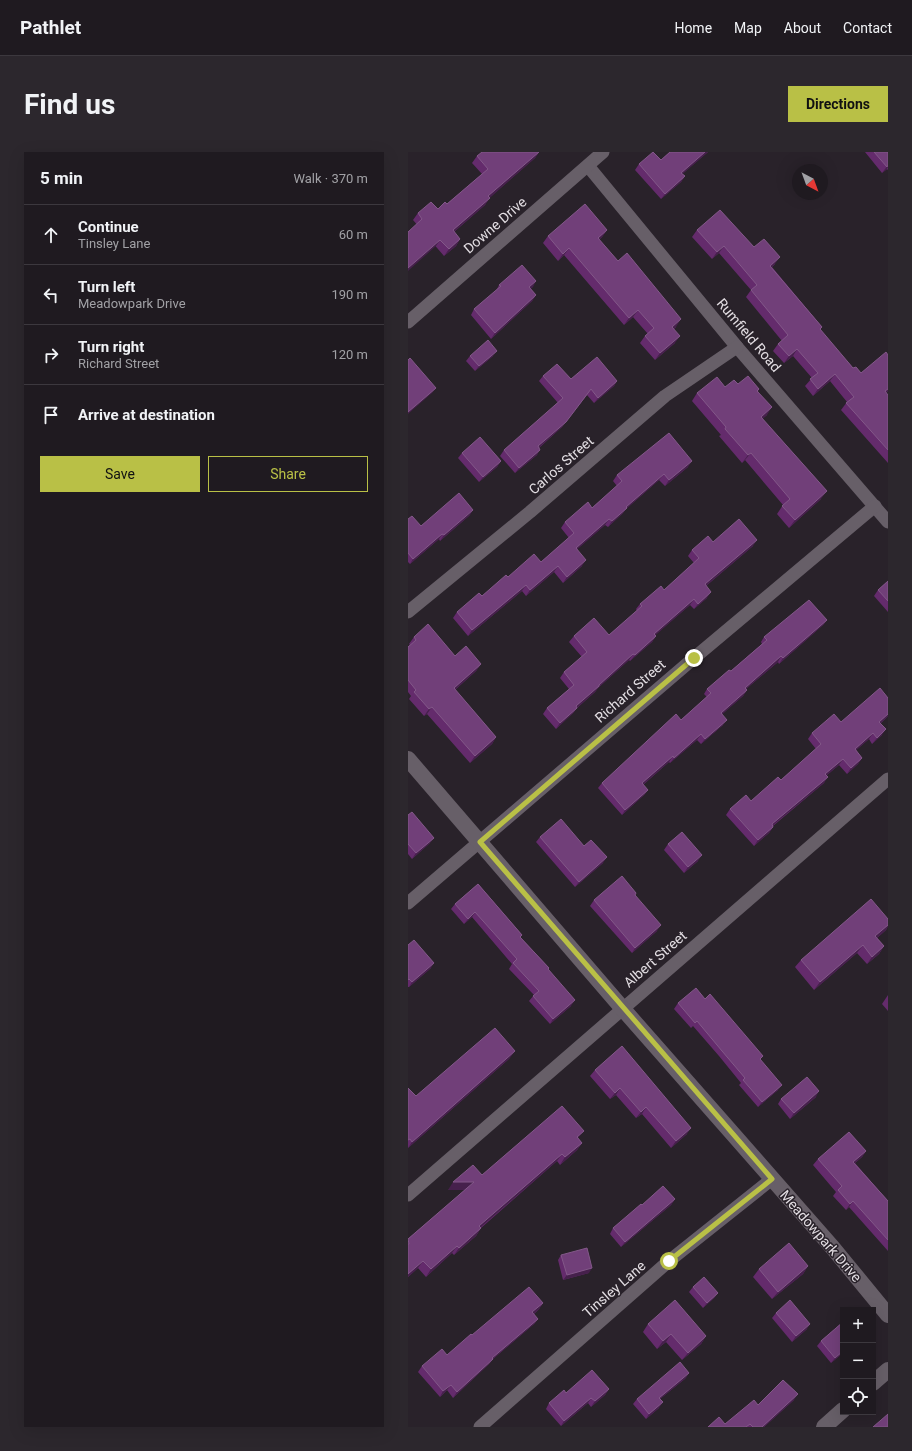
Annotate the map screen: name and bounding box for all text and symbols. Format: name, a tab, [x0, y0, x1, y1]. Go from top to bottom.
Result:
text: Pathlet	[20, 16, 81, 39]
text: Home	[674, 20, 712, 36]
text: Map	[734, 20, 762, 36]
text: About	[784, 20, 821, 36]
text: Contact	[843, 20, 892, 36]
button: Directions	[788, 86, 888, 122]
text: Find us	[24, 88, 115, 121]
north arrow	[792, 164, 828, 200]
text: 5 min	[40, 168, 83, 188]
text: Walk · 370 m	[293, 171, 368, 186]
street label: Downe Drive	[460, 193, 530, 257]
text: Continue	[78, 218, 139, 236]
icon: ahead	[40, 224, 62, 246]
text: 60 m	[339, 227, 368, 242]
text: Tinsley Lane	[78, 236, 150, 251]
text: Turn left	[78, 278, 135, 296]
icon: left	[40, 284, 62, 306]
text: 190 m	[331, 287, 368, 302]
street label: Rumfield Road	[714, 295, 784, 375]
text: Meadowpark Drive	[78, 296, 186, 311]
text: Turn right	[78, 338, 144, 356]
icon: right	[40, 344, 62, 366]
text: 120 m	[331, 347, 368, 362]
text: Richard Street	[78, 356, 159, 371]
icon: arrive	[40, 404, 62, 426]
text: Arrive at destination	[78, 406, 215, 424]
street label: Carlos Street	[525, 432, 597, 497]
button: Save	[40, 456, 200, 492]
button: Share	[208, 456, 368, 492]
route end	[685, 649, 703, 667]
street label: Richard Street	[592, 656, 669, 726]
street label: Albert Street	[620, 927, 690, 991]
street label: Meadowpark Drive	[777, 1187, 865, 1285]
route start	[660, 1252, 678, 1270]
street label: Tinsley Lane	[579, 1257, 649, 1321]
map controls	[840, 1307, 876, 1415]
button: +	[840, 1307, 876, 1343]
button: −	[840, 1343, 876, 1379]
button: locate	[840, 1379, 876, 1415]

